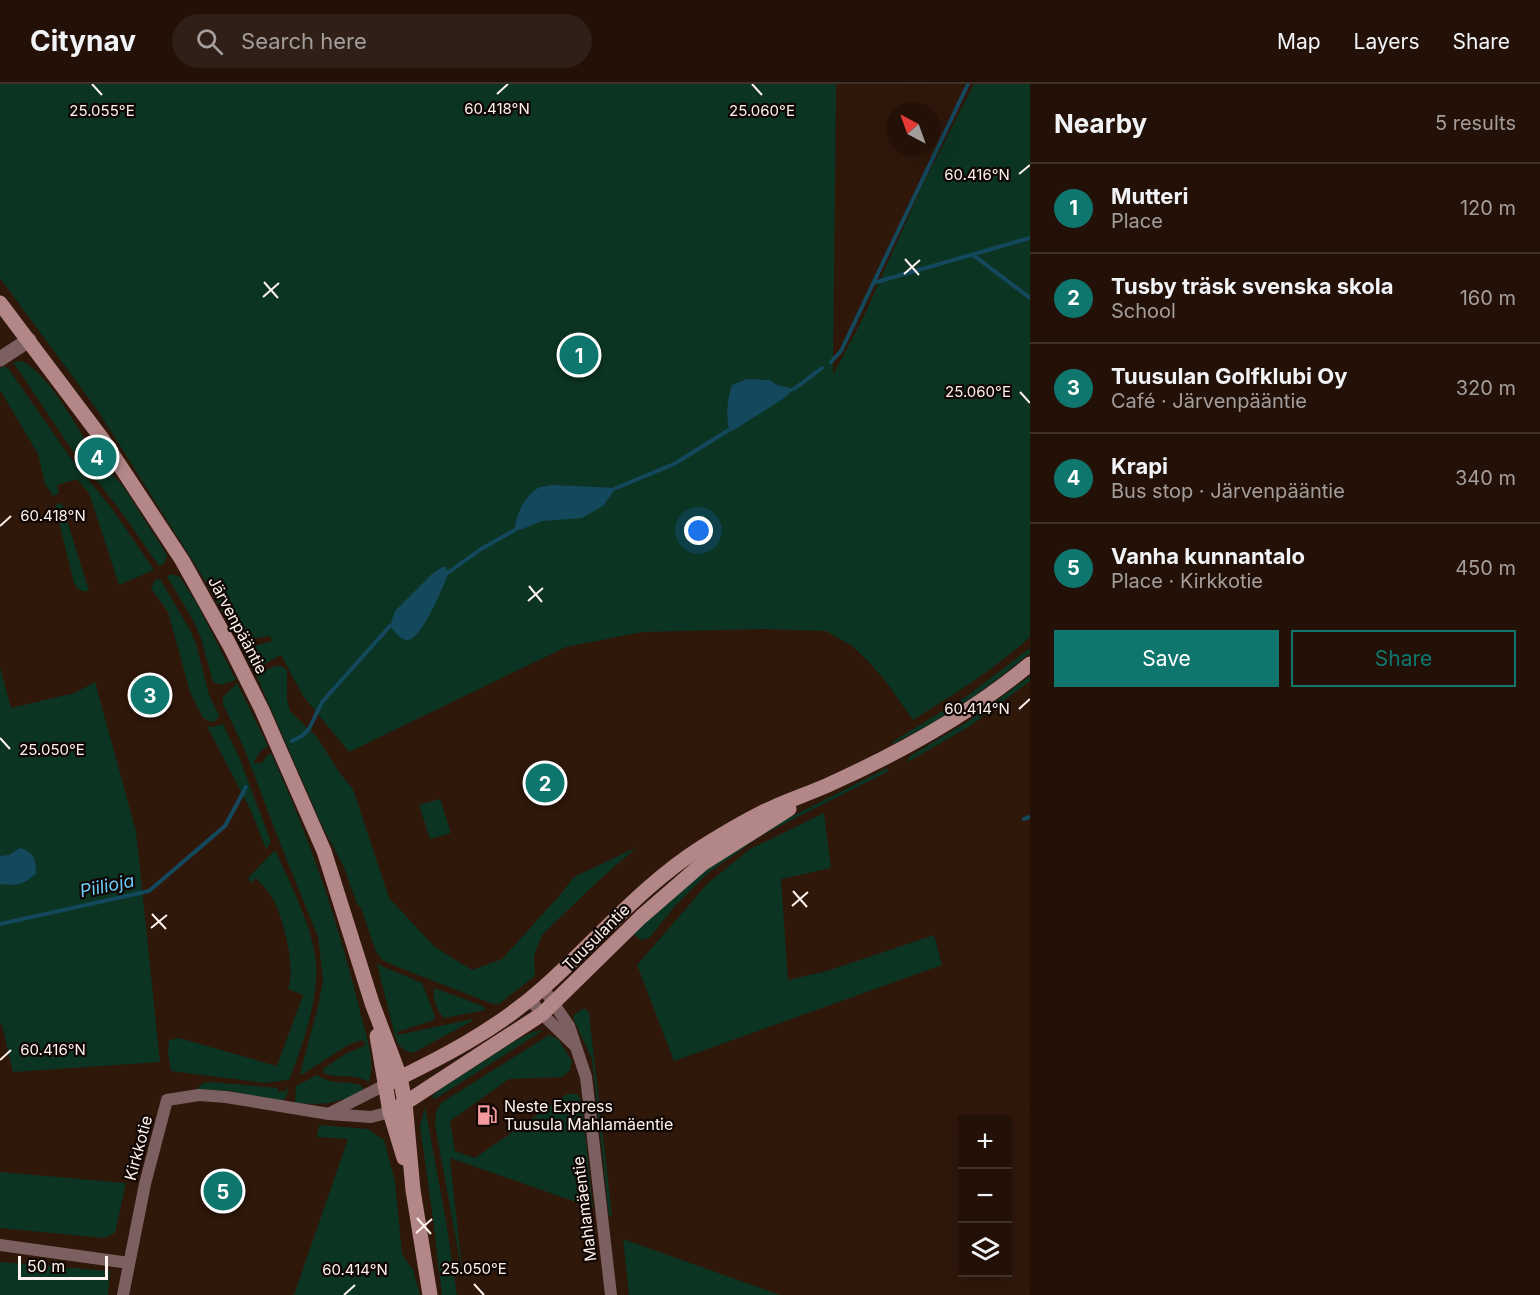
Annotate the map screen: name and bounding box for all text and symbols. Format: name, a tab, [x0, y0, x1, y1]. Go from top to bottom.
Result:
search box	[172, 14, 592, 68]
text: Citynav	[30, 24, 136, 58]
icon: search	[193, 25, 226, 58]
text: Search here	[241, 28, 367, 54]
text: Map	[1277, 29, 1321, 54]
text: Layers	[1354, 29, 1420, 54]
text: Share	[1453, 29, 1510, 54]
text: 60.418°N	[464, 99, 530, 118]
text: 25.055°E	[69, 101, 135, 120]
text: 25.060°E	[729, 101, 795, 120]
north arrow	[886, 102, 940, 156]
text: Nearby	[1054, 108, 1147, 139]
text: 5 results	[1435, 111, 1516, 135]
text: 60.416°N	[944, 165, 1010, 184]
text: Mutteri	[1111, 183, 1189, 209]
text: 1	[1069, 196, 1078, 220]
text: 120 m	[1460, 196, 1516, 220]
text: Place	[1111, 209, 1163, 233]
text: Tusby träsk svenska skola	[1111, 273, 1394, 299]
text: 2	[1067, 286, 1080, 310]
text: 160 m	[1460, 286, 1516, 310]
text: School	[1111, 299, 1176, 323]
pin: 1	[560, 332, 598, 378]
text: Tuusulan Golfklubi Oy	[1111, 363, 1348, 389]
text: 3	[1067, 376, 1080, 400]
text: 320 m	[1456, 376, 1516, 400]
text: 25.060°E	[945, 382, 1011, 401]
text: Café · Järvenpääntie	[1111, 389, 1307, 413]
pin: 4	[78, 434, 116, 479]
text: Krapi	[1111, 453, 1168, 479]
text: 4	[1067, 466, 1080, 490]
text: 340 m	[1455, 466, 1516, 490]
text: Bus stop · Järvenpääntie	[1111, 479, 1345, 503]
text: 60.418°N	[20, 506, 86, 525]
your location	[684, 516, 713, 545]
text: Vanha kunnantalo	[1111, 543, 1305, 569]
text: 5	[1067, 556, 1080, 580]
text: 450 m	[1455, 556, 1516, 580]
text: Place · Kirkkotie	[1111, 569, 1263, 593]
street label: Järvenpääntie	[204, 573, 272, 677]
button: Save	[1054, 630, 1279, 687]
button: Share	[1291, 630, 1516, 687]
pin: 3	[130, 672, 170, 718]
text: 60.414°N	[944, 699, 1010, 718]
text: 25.050°E	[19, 740, 85, 759]
pin: 2	[526, 760, 564, 806]
water label: Piilioja	[78, 870, 136, 902]
street label: Tuusulantie	[558, 899, 634, 975]
text: 60.416°N	[20, 1040, 86, 1059]
place label: Neste Express Tuusula Mahlamäentie	[504, 1096, 673, 1134]
fuel station icon: Neste Express Tuusula Mahlamäentie	[475, 1103, 499, 1127]
street label: Kirkkotie	[120, 1113, 156, 1183]
map controls	[958, 1115, 1012, 1277]
button: +	[958, 1115, 1012, 1169]
street label: Mahlamäentie	[568, 1155, 600, 1263]
pin: 5	[204, 1168, 242, 1214]
button: −	[958, 1169, 1012, 1223]
button: layers	[958, 1223, 1012, 1277]
scale bar	[18, 1253, 108, 1280]
text: 50 m	[27, 1256, 65, 1276]
text: 25.050°E	[441, 1259, 507, 1278]
text: 60.414°N	[322, 1260, 388, 1279]

